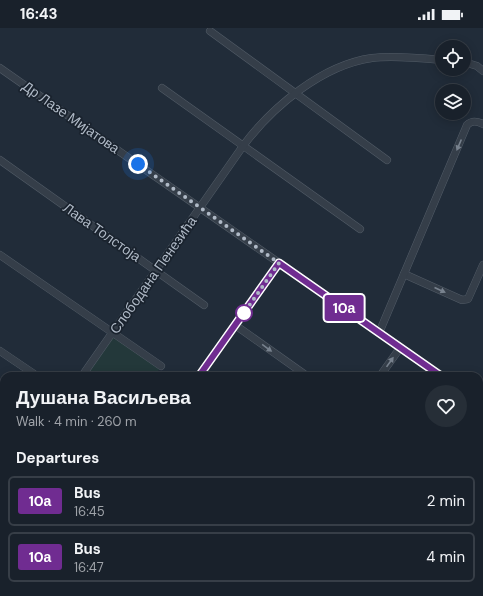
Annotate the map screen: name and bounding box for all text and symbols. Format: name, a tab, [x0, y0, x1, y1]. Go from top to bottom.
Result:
text: 16:43	[20, 4, 58, 24]
map controls	[435, 40, 471, 120]
button: locate	[435, 40, 471, 76]
street label: Др Лазе Мијатова	[19, 77, 123, 157]
button: layers	[435, 84, 471, 120]
one-way arrow	[456, 139, 462, 150]
your location	[128, 154, 148, 174]
street label: Лава Толстоја	[60, 199, 145, 266]
street label: Слободана Пенезића	[106, 212, 201, 337]
one-way arrow	[434, 287, 446, 293]
line badge: 10а	[321, 295, 367, 321]
text: 10а	[333, 299, 355, 317]
unlabelled marker	[235, 304, 253, 322]
one-way arrow	[262, 344, 272, 352]
one-way arrow	[386, 357, 394, 367]
text: Душана Васиљева	[16, 385, 191, 410]
button: heart	[425, 385, 467, 427]
text: Walk · 4 min · 260 m	[16, 413, 137, 430]
text: Departures	[16, 448, 99, 468]
text: Bus	[74, 483, 101, 503]
text: 2 min	[427, 491, 465, 511]
text: 10а	[29, 492, 51, 510]
text: 16:45	[74, 503, 105, 520]
text: Bus	[74, 539, 101, 559]
text: 4 min	[426, 547, 465, 567]
text: 10а	[29, 548, 51, 566]
text: 16:47	[74, 559, 104, 576]

